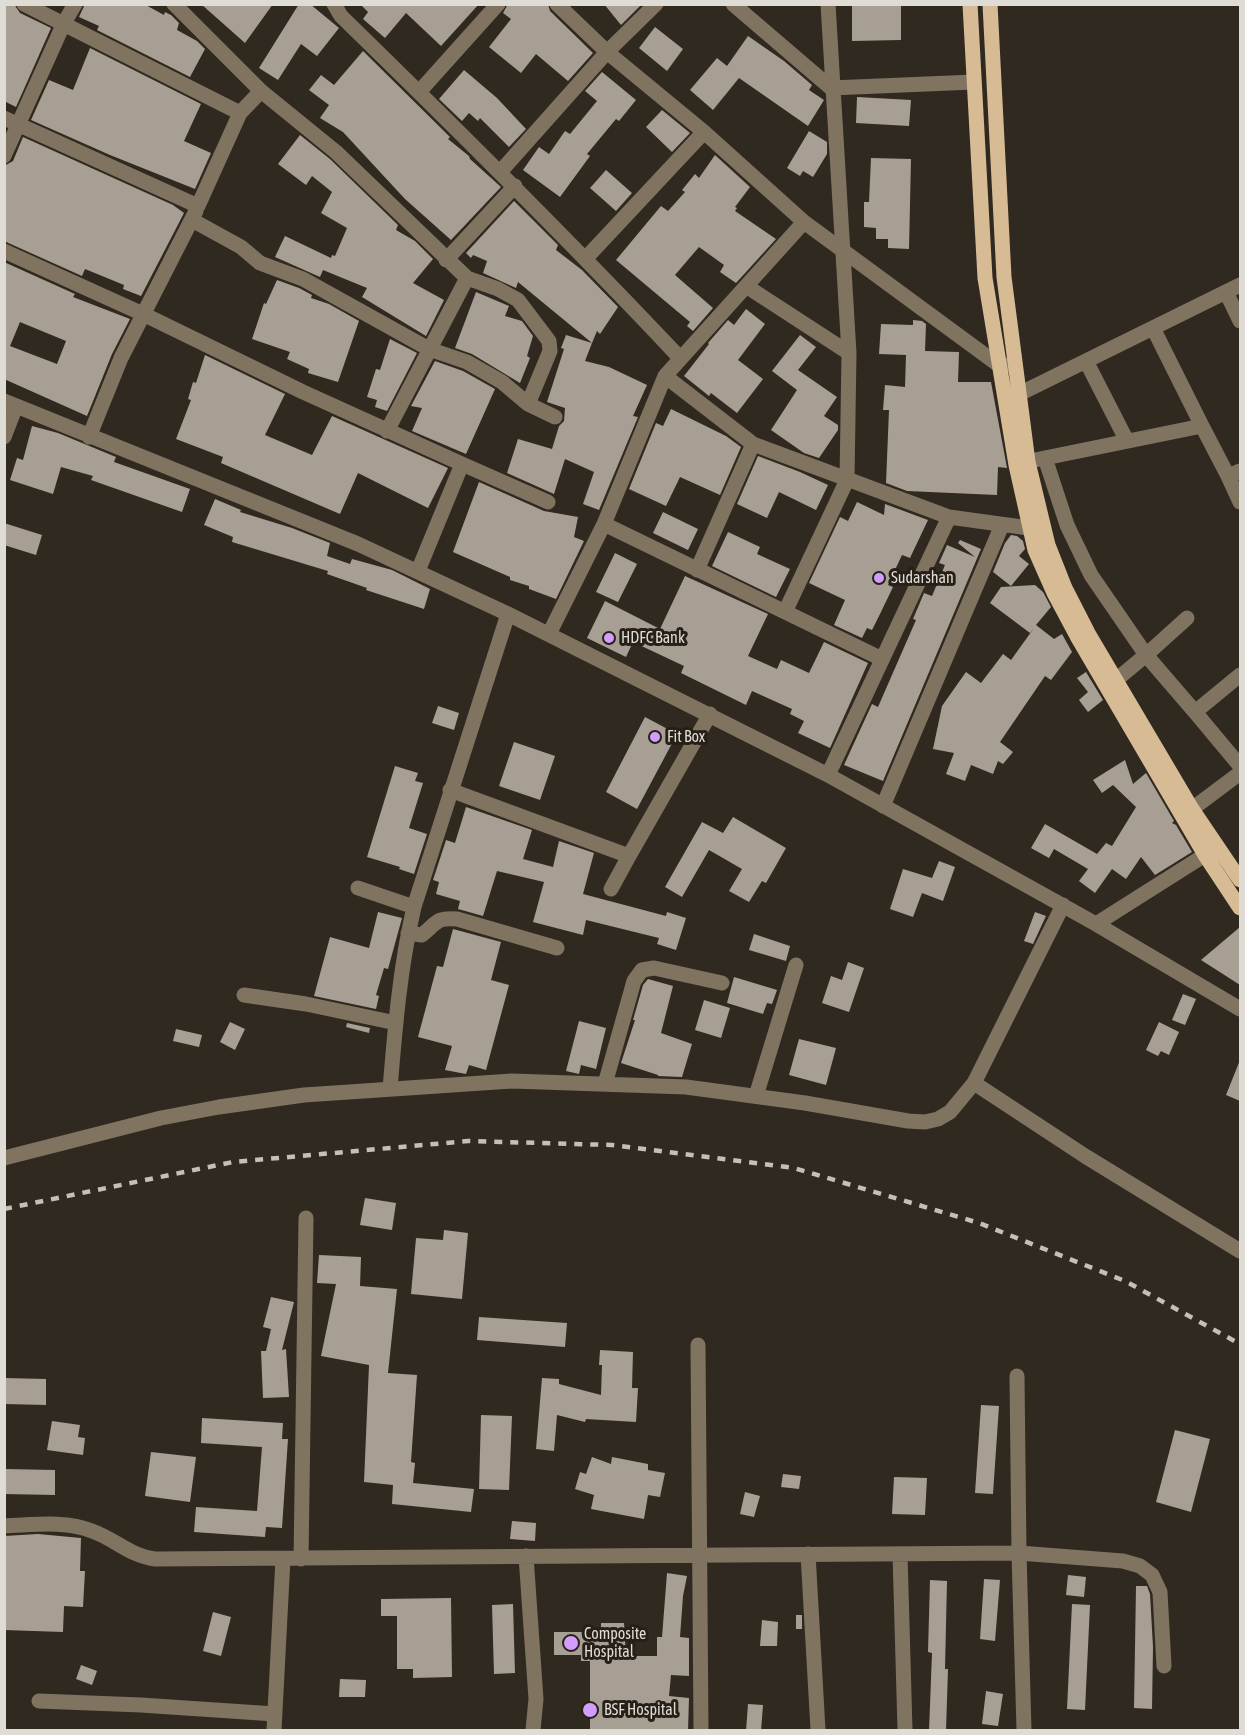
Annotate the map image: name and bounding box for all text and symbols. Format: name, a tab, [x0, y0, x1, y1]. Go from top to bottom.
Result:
place label: Sudarshan	[891, 568, 954, 588]
marker: Sudarshan	[872, 571, 886, 585]
place label: HDFC Bank	[621, 628, 685, 648]
marker: HDFC Bank	[602, 631, 616, 645]
place label: Fit Box	[667, 727, 705, 747]
marker: Fit Box	[648, 730, 662, 744]
place label: Composite Hospital	[584, 1624, 646, 1662]
marker: Composite Hospital	[562, 1634, 580, 1652]
place label: BSF Hospital	[604, 1700, 677, 1720]
marker: BSF Hospital	[581, 1701, 599, 1719]

